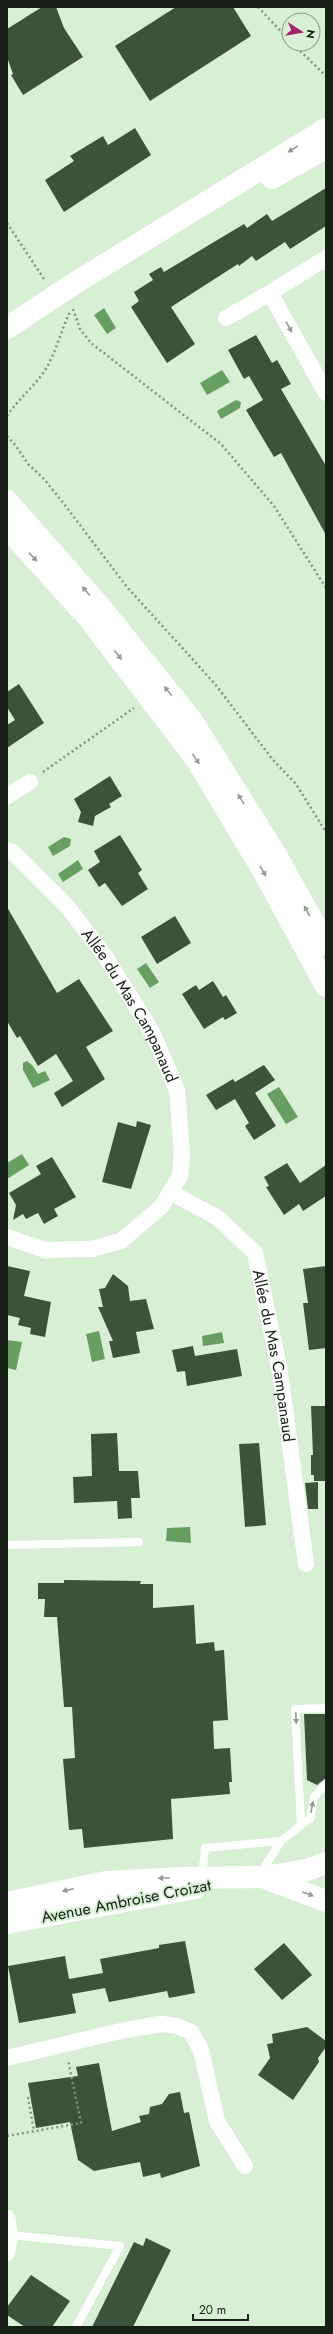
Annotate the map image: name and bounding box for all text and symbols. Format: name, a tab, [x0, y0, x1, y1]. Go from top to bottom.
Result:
north arrow	[281, 12, 321, 52]
text: N	[302, 28, 320, 40]
one-way arrow	[288, 145, 298, 153]
one-way arrow	[286, 321, 293, 333]
one-way arrow	[29, 552, 38, 562]
one-way arrow	[82, 586, 91, 595]
one-way arrow	[114, 650, 123, 661]
one-way arrow	[164, 686, 173, 697]
one-way arrow	[193, 753, 200, 765]
one-way arrow	[237, 794, 245, 804]
one-way arrow	[259, 865, 266, 877]
one-way arrow	[304, 905, 310, 917]
street label: Allée du Mas Campanaud	[76, 924, 184, 1086]
street label: Allée du Mas Campanaud	[247, 1267, 301, 1443]
one-way arrow	[292, 1711, 299, 1724]
one-way arrow	[310, 1801, 316, 1814]
street label: Avenue Ambroise Croizat	[39, 1873, 213, 1929]
one-way arrow	[158, 1875, 170, 1882]
one-way arrow	[62, 1887, 74, 1893]
one-way arrow	[303, 1891, 315, 1897]
scale bar	[193, 2296, 248, 2322]
text: 20 m	[199, 2301, 226, 2319]

